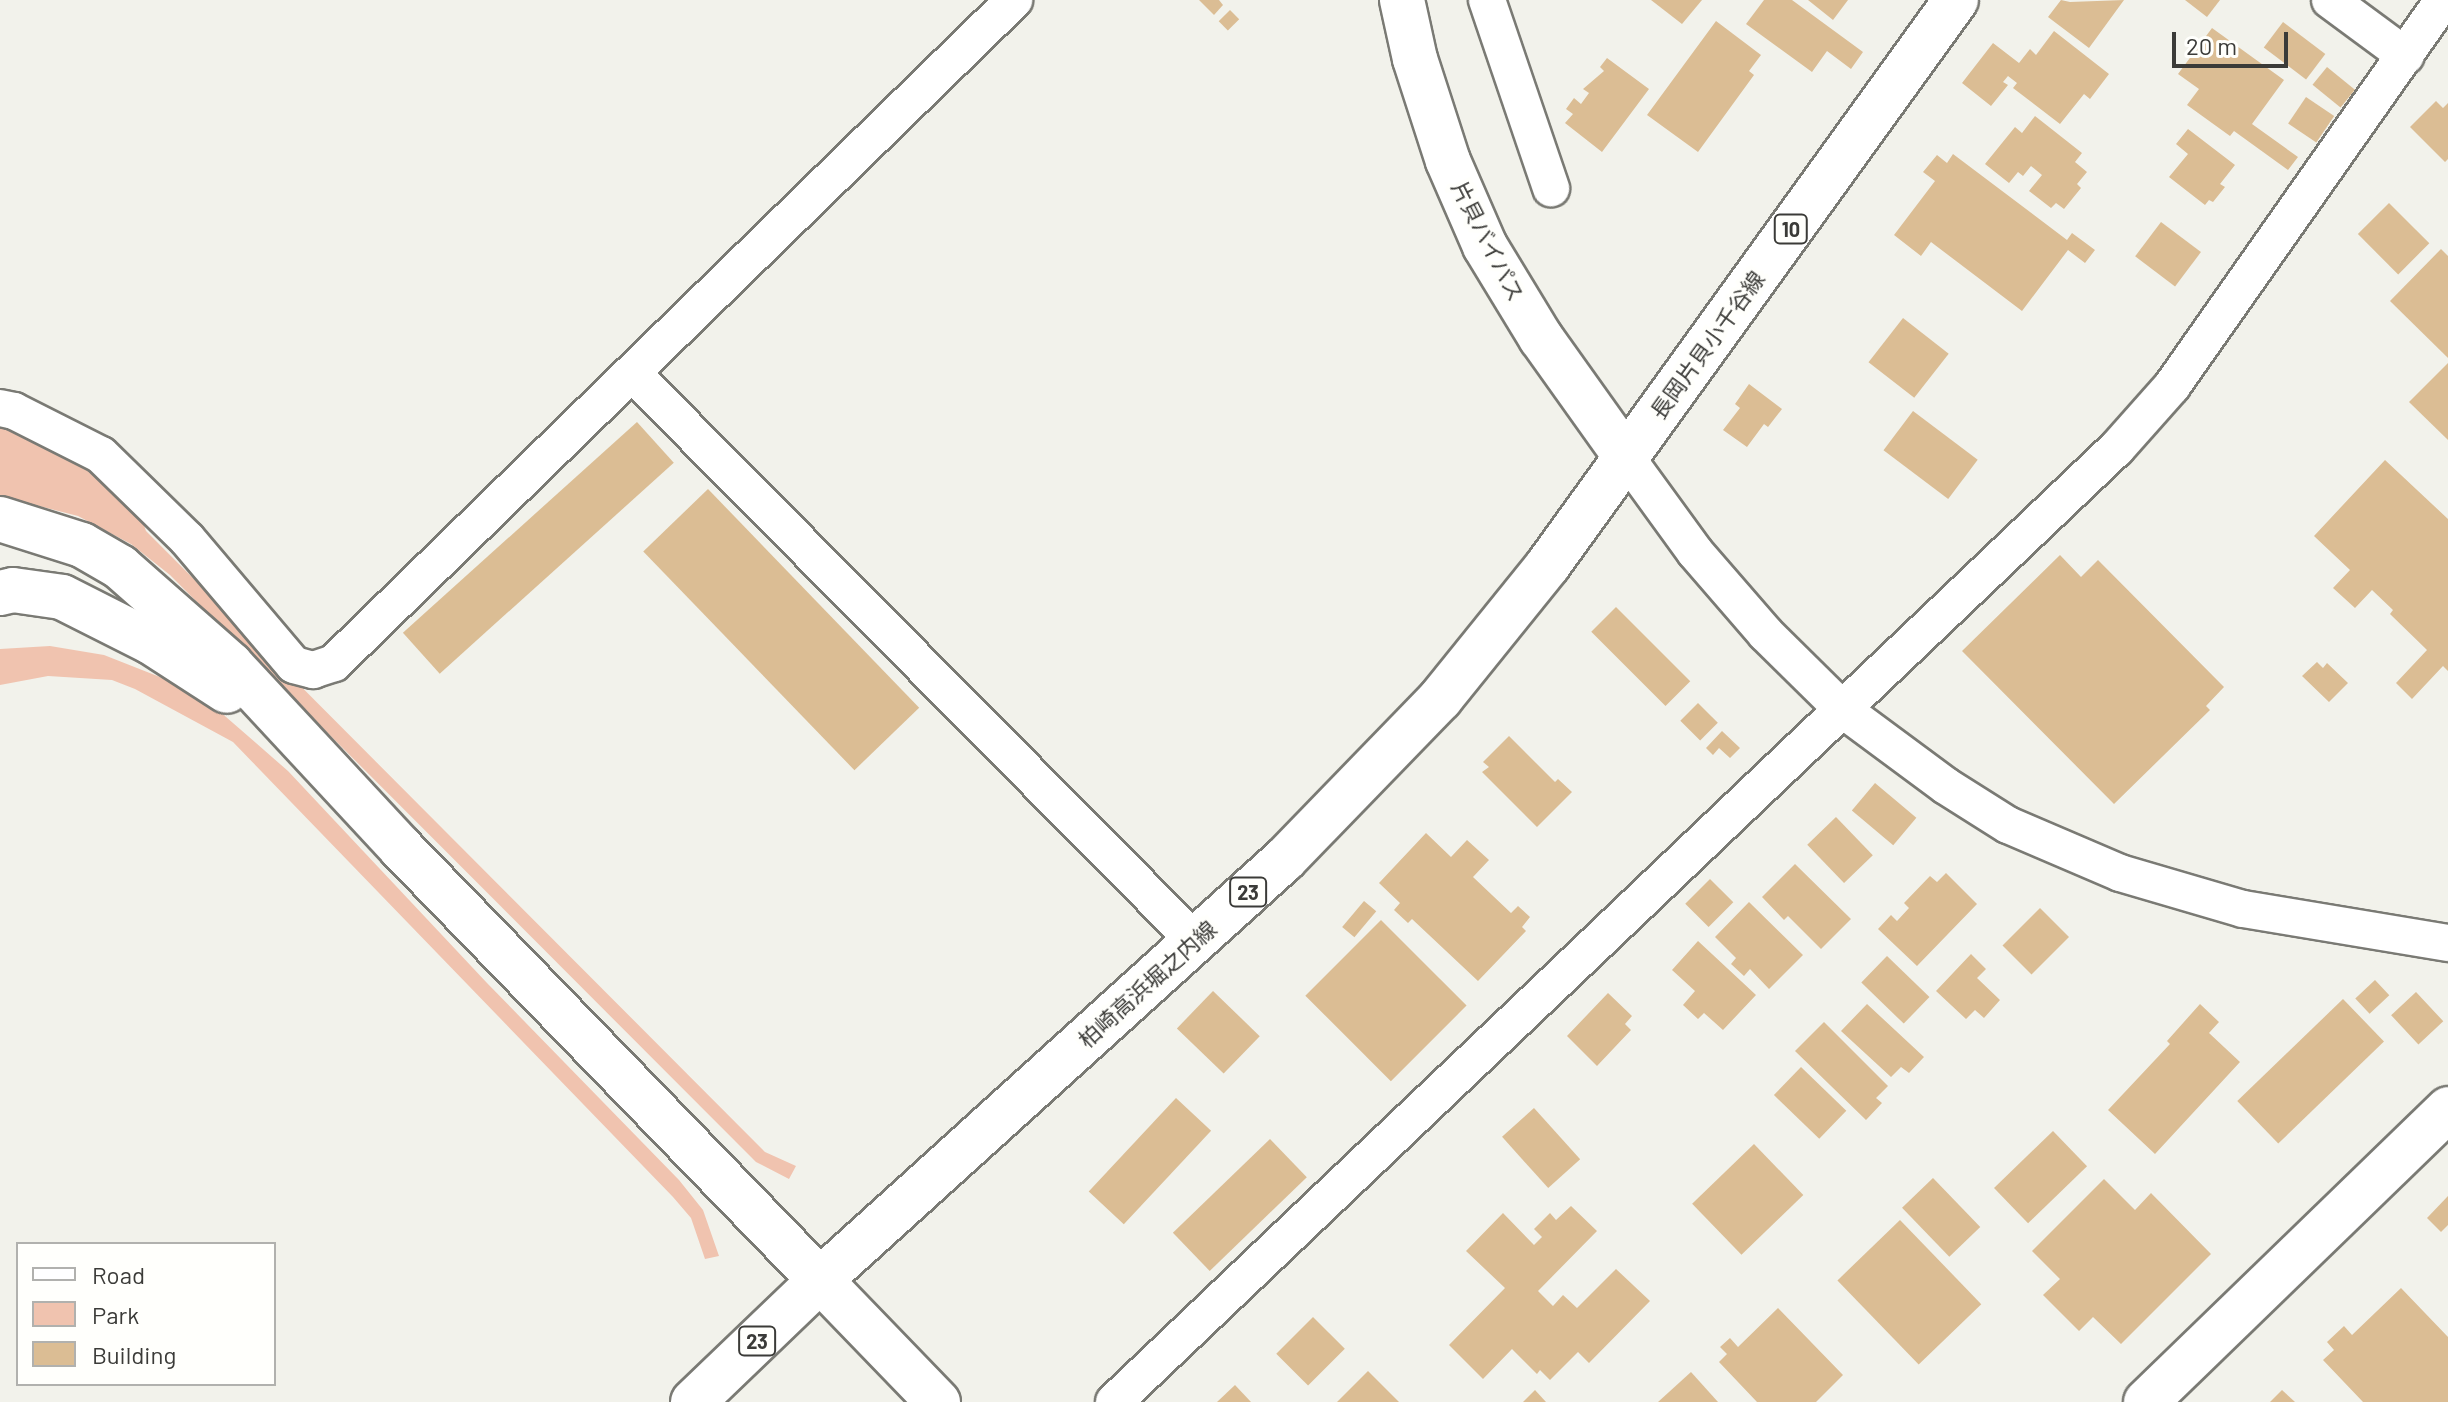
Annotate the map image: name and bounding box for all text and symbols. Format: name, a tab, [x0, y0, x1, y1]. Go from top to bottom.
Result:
scale bar	[2176, 16, 2292, 66]
text: 20 m	[2186, 31, 2237, 60]
street label: 片貝バイパス	[1446, 176, 1530, 306]
road number: 10	[1773, 213, 1809, 245]
street label: 長岡片貝小千谷線	[1645, 266, 1769, 424]
road number: 23	[1228, 876, 1268, 908]
street label: 柏崎高浜堀之内線	[1073, 915, 1221, 1053]
legend	[16, 1242, 276, 1386]
text: Road	[92, 1260, 145, 1289]
text: Park	[92, 1300, 139, 1329]
road number: 23	[737, 1325, 777, 1357]
text: Building	[92, 1340, 176, 1369]

